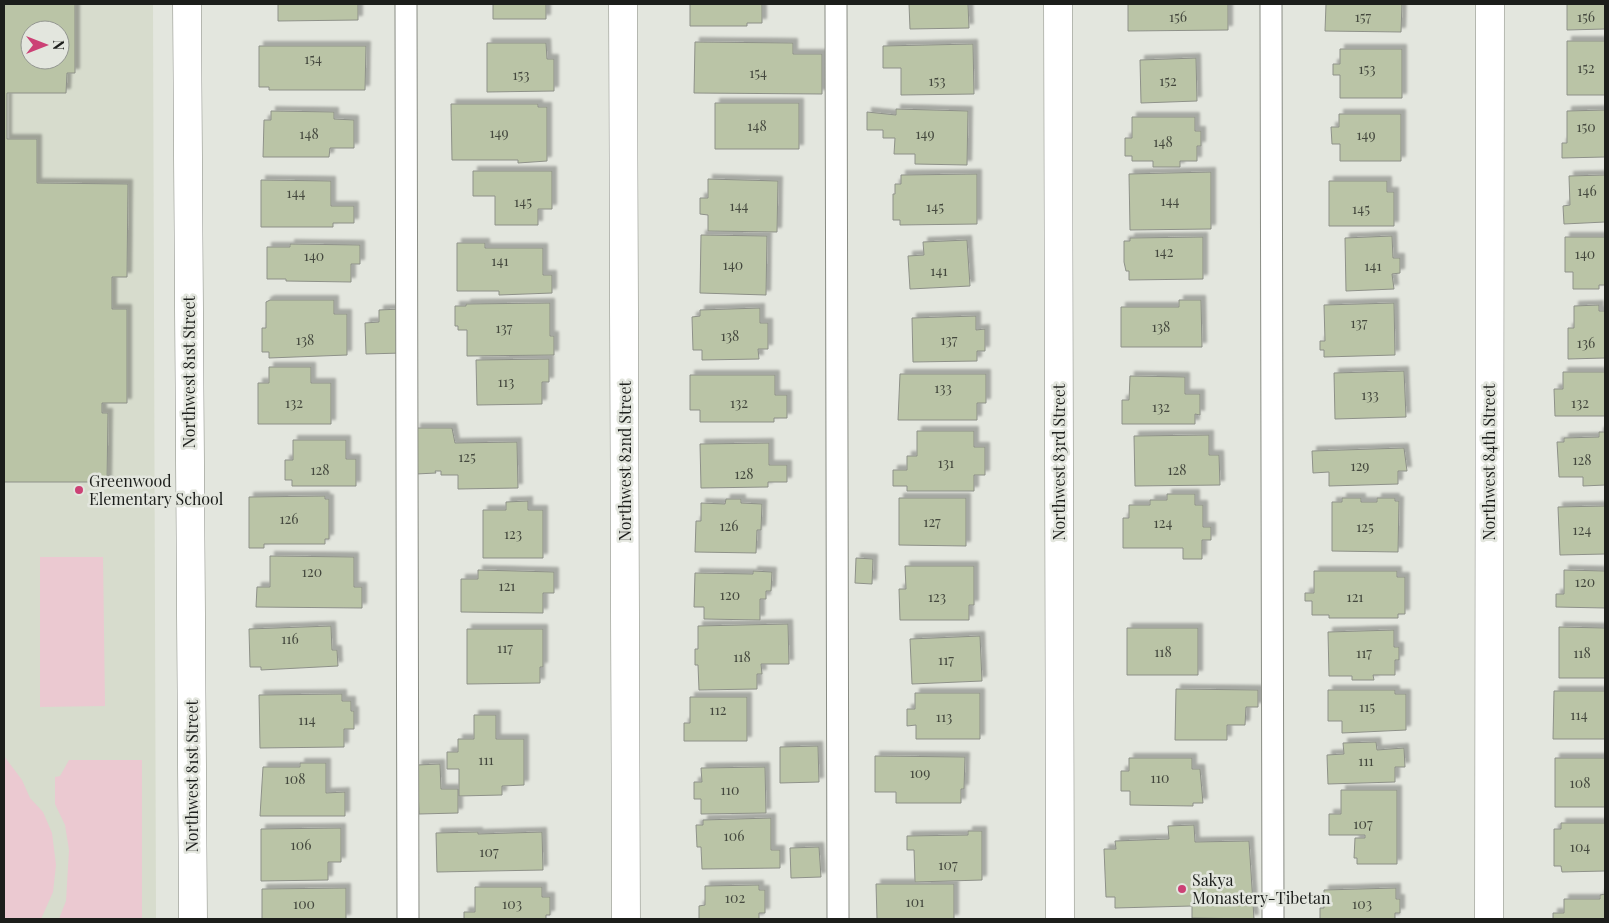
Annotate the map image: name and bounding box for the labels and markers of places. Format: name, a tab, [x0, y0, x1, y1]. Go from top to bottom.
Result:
place label: Greenwood Elementary School	[89, 470, 224, 509]
marker: Greenwood Elementary School	[73, 484, 85, 496]
place label: Sakya Monastery-Tibetan	[1192, 869, 1331, 908]
marker: Sakya Monastery-Tibetan	[1176, 883, 1188, 895]

